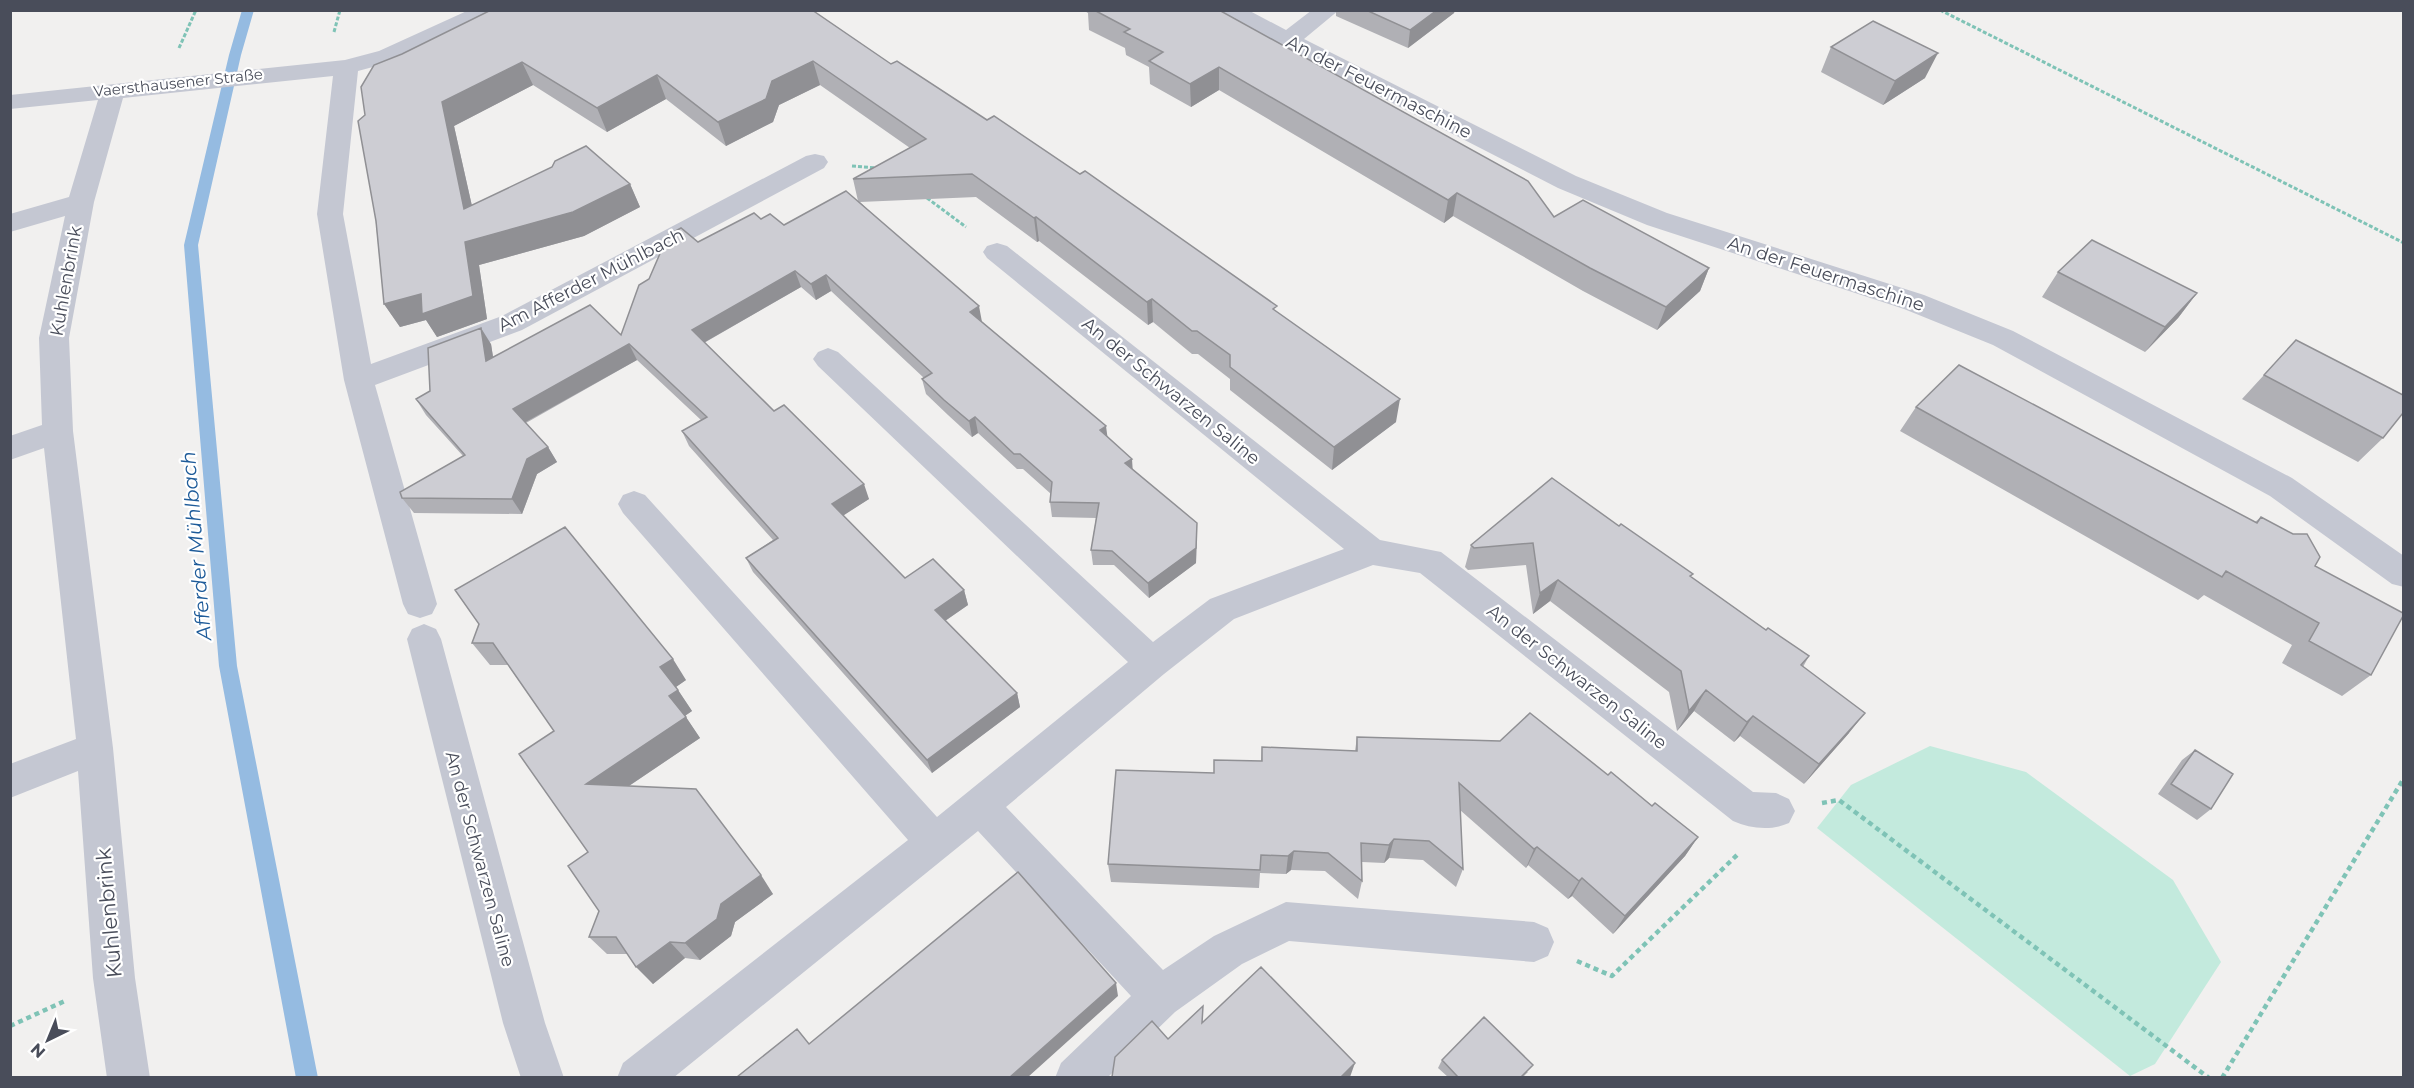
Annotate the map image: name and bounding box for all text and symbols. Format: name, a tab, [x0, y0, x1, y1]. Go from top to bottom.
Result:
street label: An der Feuermaschine	[1283, 31, 1476, 143]
street label: Vaersthausener Straße	[92, 64, 264, 101]
street label: Am Afferder Mühlbach	[494, 223, 688, 337]
street label: Kuhlenbrink	[45, 224, 87, 338]
street label: An der Feuermaschine	[1725, 232, 1927, 316]
street label: An der Schwarzen Saline	[1078, 312, 1264, 470]
water label: Afferder Mühlbach	[176, 450, 216, 643]
street label: An der Schwarzen Saline	[1483, 600, 1671, 754]
street label: An der Schwarzen Saline	[441, 749, 519, 969]
street label: Kuhlenbrink	[90, 847, 127, 979]
north arrow	[18, 1010, 78, 1070]
text: N	[27, 1039, 49, 1062]

